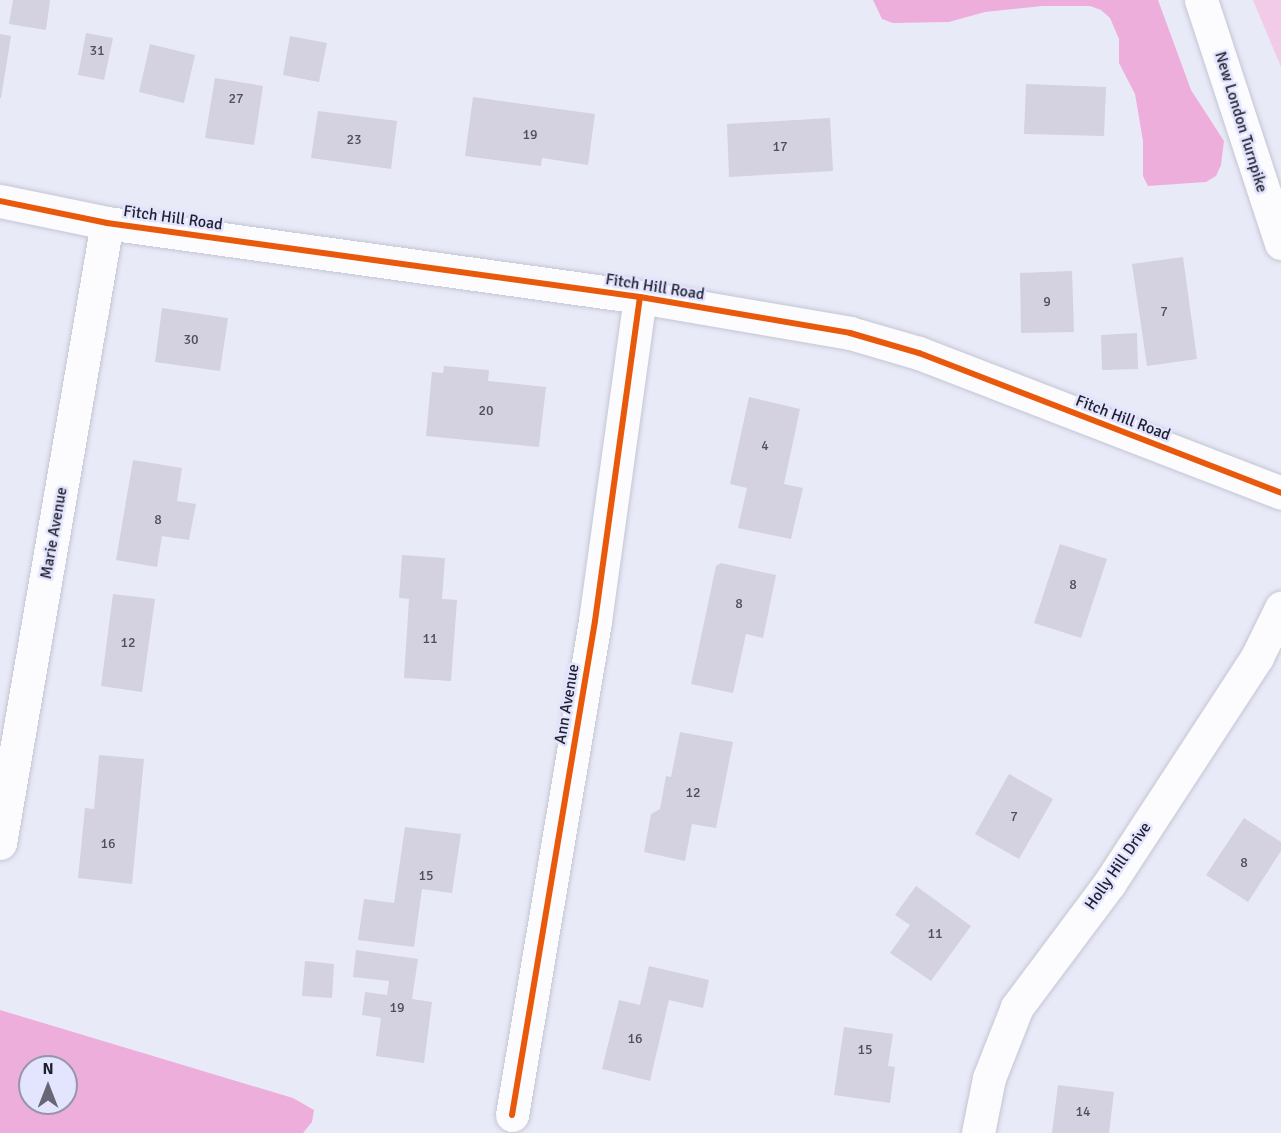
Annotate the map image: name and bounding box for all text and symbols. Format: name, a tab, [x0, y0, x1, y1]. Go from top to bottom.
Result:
house number: 31	[89, 43, 105, 59]
street label: New London Turnpike	[1210, 49, 1272, 195]
house number: 27	[228, 91, 244, 107]
house number: 19	[522, 127, 538, 143]
house number: 23	[346, 132, 362, 148]
house number: 17	[772, 139, 788, 155]
street label: Fitch Hill Road	[122, 202, 224, 234]
street label: Fitch Hill Road	[604, 270, 706, 304]
house number: 9	[1043, 294, 1051, 310]
house number: 7	[1160, 304, 1168, 320]
house number: 30	[183, 332, 199, 348]
street label: Fitch Hill Road	[1073, 391, 1173, 445]
house number: 20	[478, 403, 494, 419]
house number: 4	[761, 438, 769, 454]
street label: Marie Avenue	[36, 485, 72, 581]
house number: 8	[154, 512, 162, 528]
house number: 8	[1069, 577, 1077, 593]
house number: 8	[735, 596, 743, 612]
house number: 11	[422, 631, 438, 647]
house number: 12	[120, 635, 136, 651]
street label: Ann Avenue	[551, 663, 583, 745]
house number: 12	[685, 785, 701, 801]
house number: 7	[1010, 809, 1018, 825]
street label: Holly Hill Drive	[1081, 818, 1155, 914]
house number: 16	[100, 836, 116, 852]
house number: 8	[1240, 855, 1248, 871]
house number: 15	[418, 868, 434, 884]
house number: 11	[927, 926, 943, 942]
house number: 19	[389, 1000, 405, 1016]
house number: 16	[627, 1031, 643, 1047]
house number: 15	[857, 1042, 873, 1058]
north arrow	[18, 1055, 78, 1115]
text: N	[42, 1059, 54, 1079]
house number: 14	[1075, 1104, 1091, 1120]

